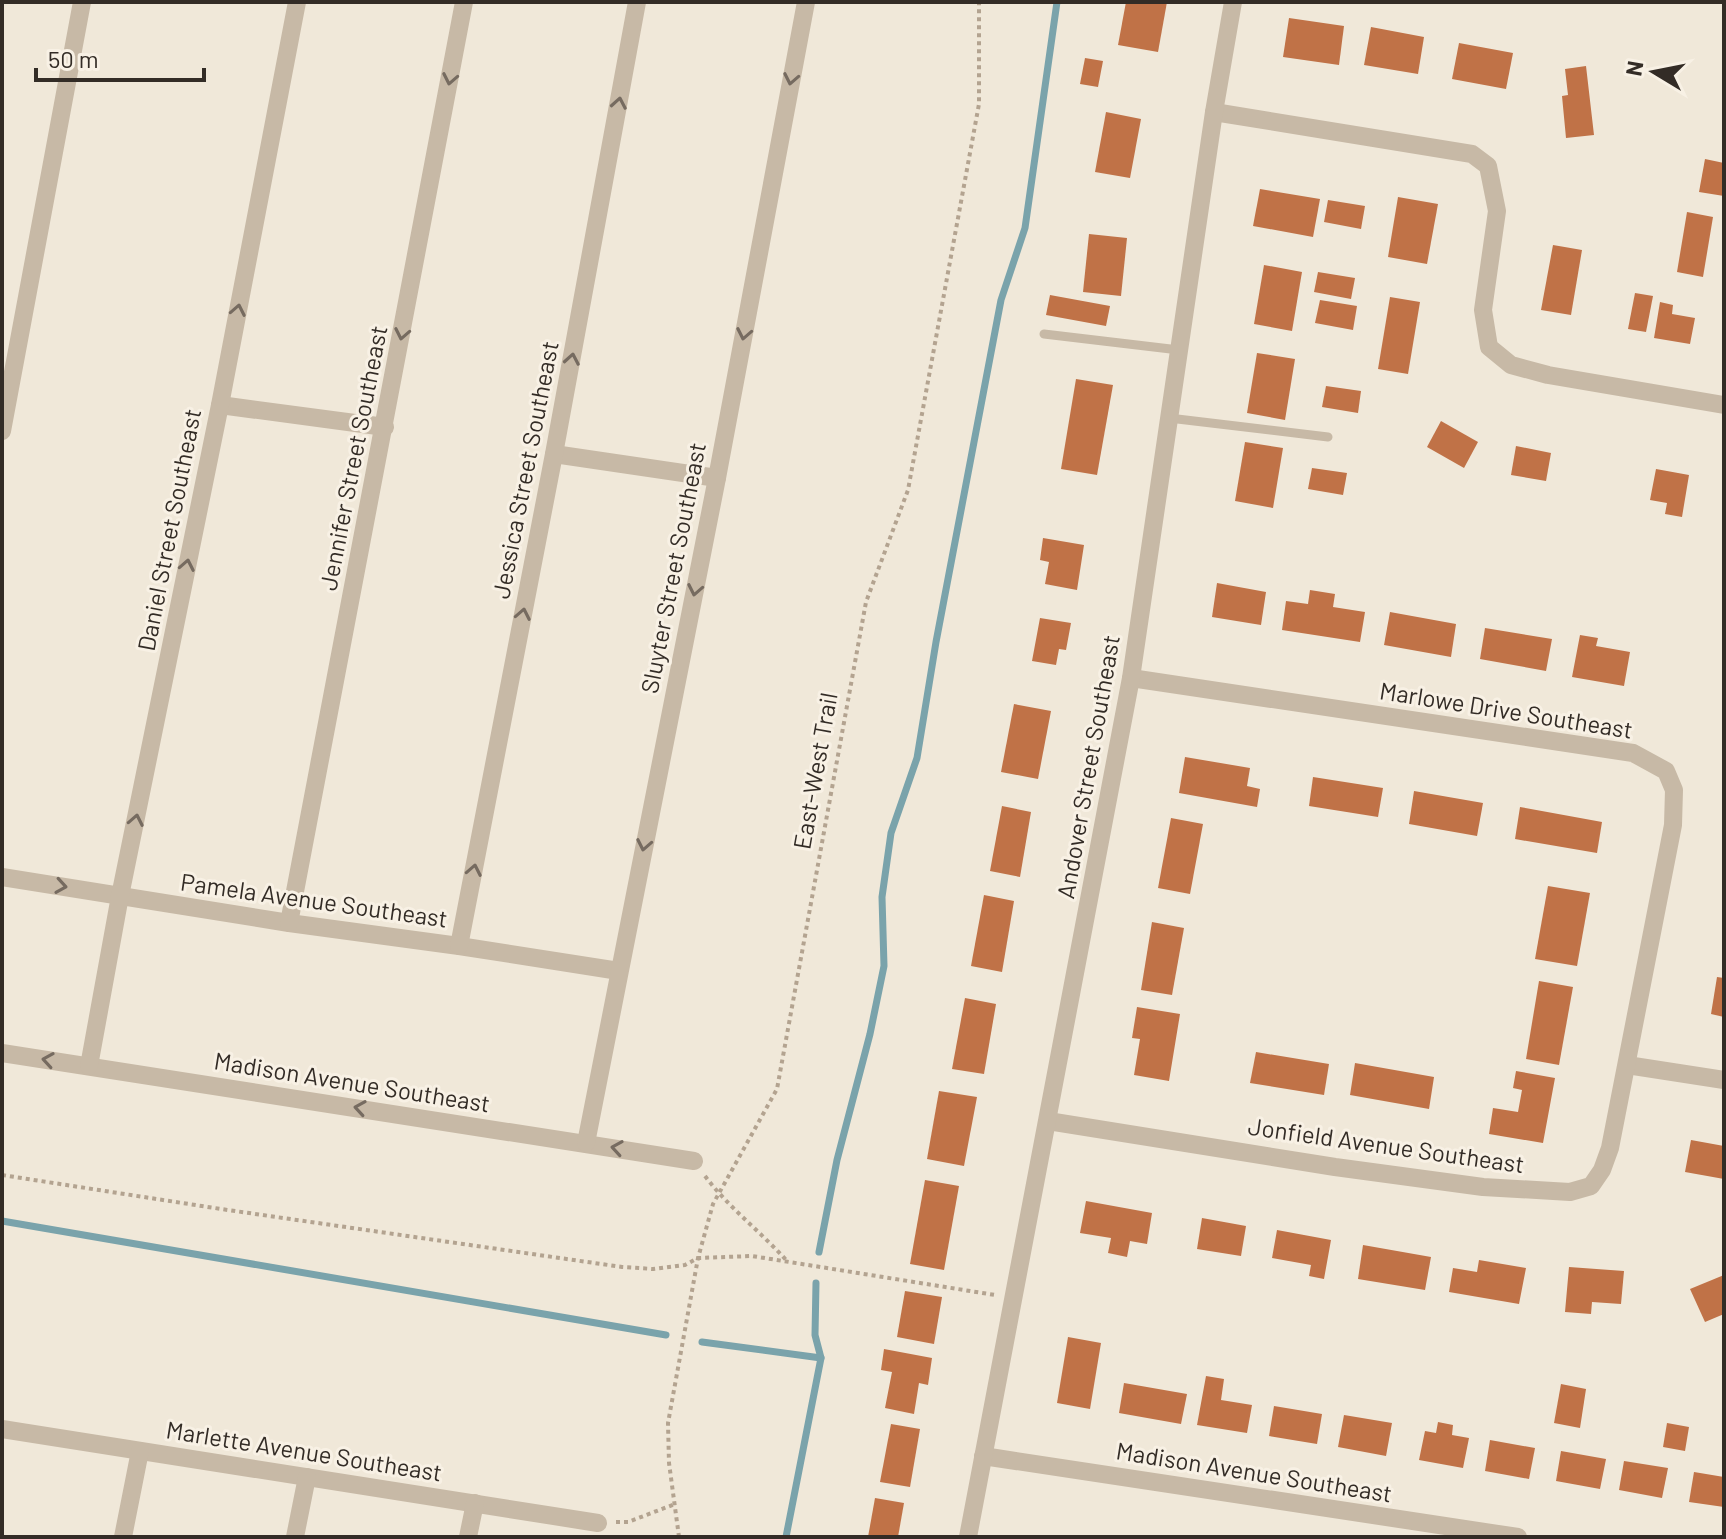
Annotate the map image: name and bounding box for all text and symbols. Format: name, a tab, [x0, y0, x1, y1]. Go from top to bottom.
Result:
scale bar	[36, 32, 204, 82]
north arrow	[1614, 32, 1694, 112]
text: 50 m	[48, 44, 99, 73]
text: N	[1619, 59, 1647, 78]
one-way arrow	[442, 72, 459, 85]
one-way arrow	[784, 72, 801, 85]
one-way arrow	[609, 96, 626, 110]
one-way arrow	[229, 303, 246, 317]
street label: Jennifer Street Southeast	[313, 323, 392, 593]
one-way arrow	[394, 327, 411, 341]
one-way arrow	[736, 328, 753, 341]
street label: Jessica Street Southeast	[485, 338, 564, 601]
one-way arrow	[562, 352, 579, 366]
street label: Daniel Street Southeast	[131, 406, 206, 653]
street label: Sluyter Street Southeast	[634, 440, 711, 696]
one-way arrow	[178, 558, 195, 572]
one-way arrow	[687, 582, 704, 596]
one-way arrow	[514, 608, 531, 622]
street label: Andover Street Southeast	[1050, 633, 1125, 901]
street label: Marlowe Drive Southeast	[1378, 675, 1635, 744]
street label: East-West Trail	[786, 690, 843, 851]
one-way arrow	[126, 813, 143, 826]
one-way arrow	[637, 838, 654, 851]
one-way arrow	[465, 863, 482, 877]
street label: Pamela Avenue Southeast	[179, 866, 450, 933]
one-way arrow	[54, 877, 68, 894]
street label: Madison Avenue Southeast	[212, 1045, 492, 1118]
one-way arrow	[41, 1052, 55, 1069]
one-way arrow	[353, 1100, 367, 1117]
street label: Jonfield Avenue Southeast	[1246, 1111, 1526, 1178]
one-way arrow	[610, 1140, 624, 1157]
street label: Marlette Avenue Southeast	[164, 1414, 444, 1487]
street label: Madison Avenue Southeast	[1114, 1435, 1394, 1508]

